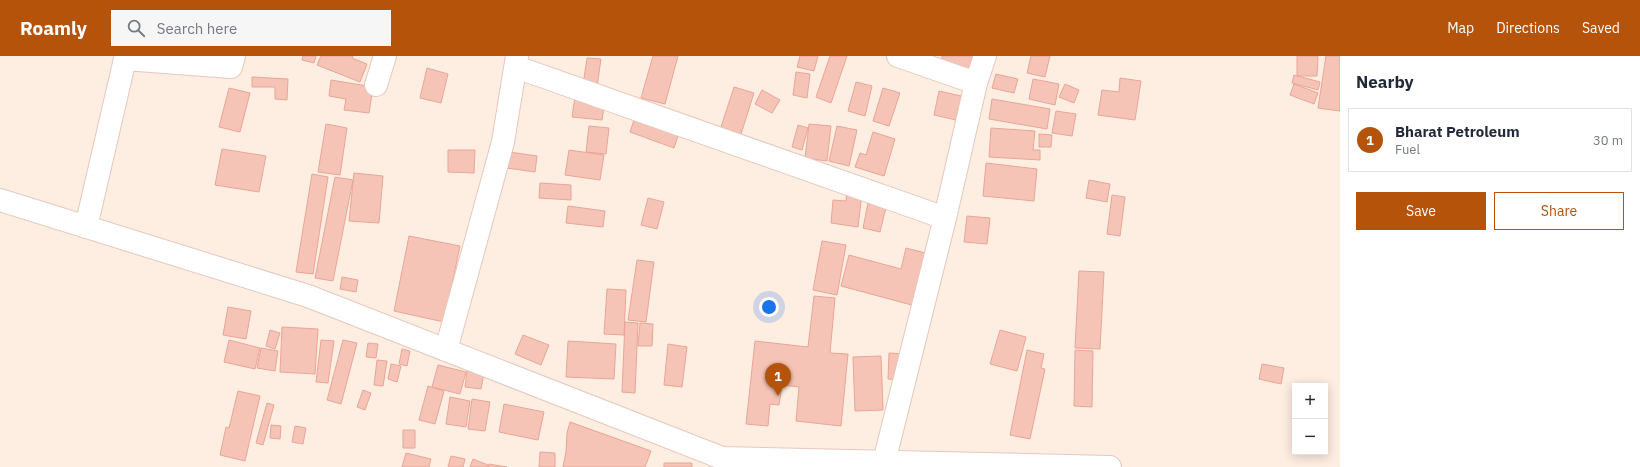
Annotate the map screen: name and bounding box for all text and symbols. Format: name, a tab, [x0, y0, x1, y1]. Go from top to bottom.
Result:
search box	[111, 10, 391, 46]
text: Roamly	[20, 16, 87, 40]
icon: search	[125, 17, 147, 39]
text: Search here	[157, 19, 237, 38]
text: Map	[1447, 19, 1474, 37]
text: Directions	[1496, 19, 1560, 37]
text: Saved	[1582, 19, 1620, 37]
text: Nearby	[1356, 71, 1414, 93]
text: Bharat Petroleum	[1395, 122, 1520, 141]
text: 1	[1366, 132, 1374, 149]
text: 30 m	[1593, 132, 1623, 149]
text: Fuel	[1395, 141, 1420, 158]
button: Save	[1356, 192, 1486, 230]
button: Share	[1494, 192, 1624, 230]
your location	[759, 297, 779, 317]
pin: 1	[765, 363, 791, 396]
map controls	[1292, 383, 1328, 455]
button: +	[1292, 383, 1328, 419]
button: −	[1292, 419, 1328, 455]

